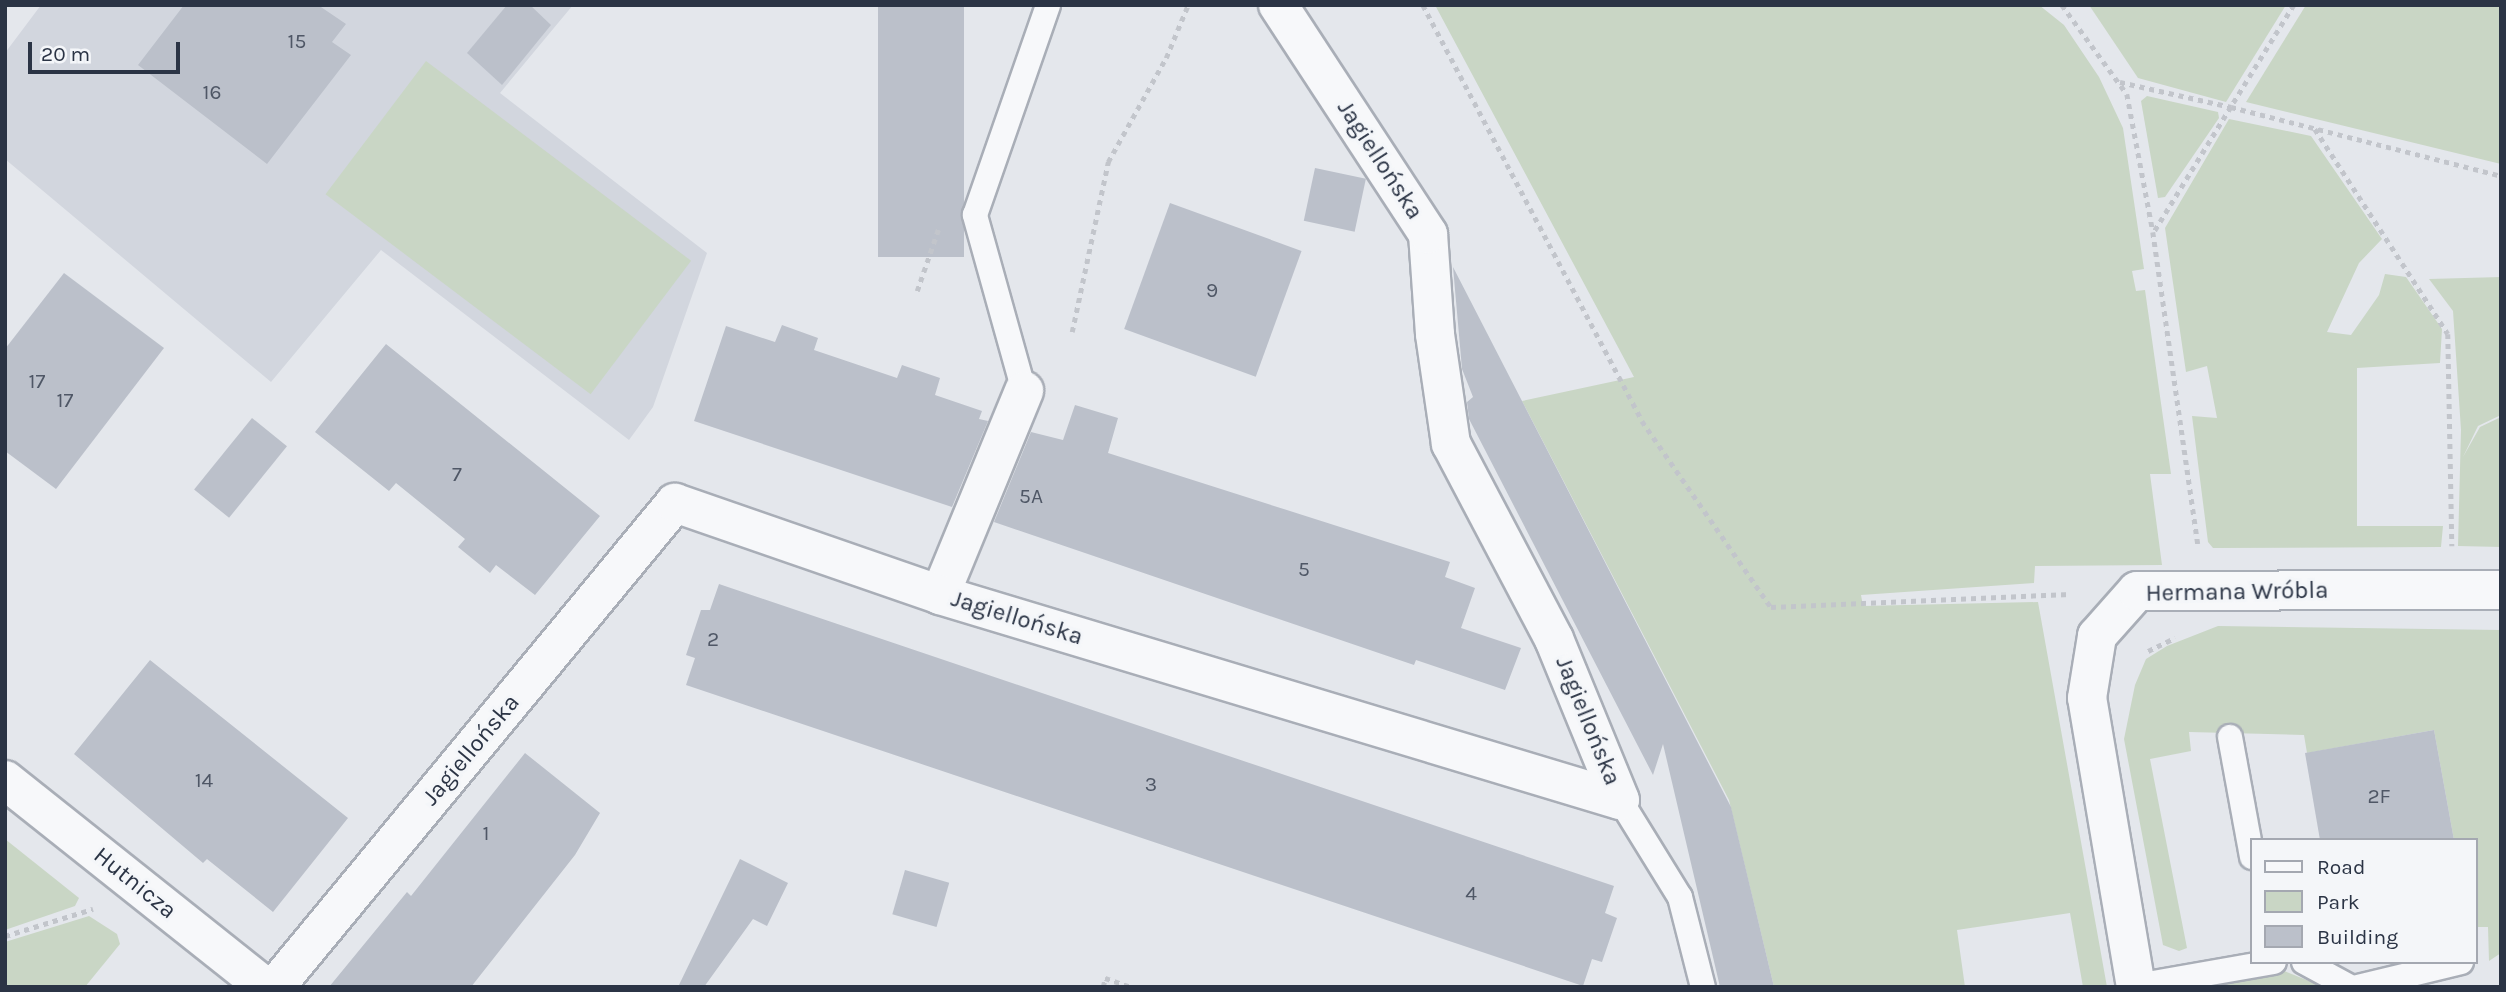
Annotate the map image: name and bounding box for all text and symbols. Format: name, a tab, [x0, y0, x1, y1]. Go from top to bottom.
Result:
scale bar	[32, 28, 184, 72]
house number: 15	[288, 28, 306, 54]
text: 20 m	[41, 42, 90, 66]
house number: 16	[203, 79, 221, 105]
street label: Jagiellońska	[1331, 95, 1429, 225]
house number: 9	[1206, 277, 1218, 303]
house number: 17	[29, 368, 45, 394]
house number: 17	[57, 387, 73, 413]
house number: 7	[452, 461, 462, 487]
house number: 5A	[1019, 483, 1043, 509]
house number: 5	[1298, 556, 1310, 582]
street label: Hermana Wróbla	[2145, 576, 2329, 608]
street label: Jagiellońska	[948, 584, 1086, 652]
house number: 2	[707, 626, 719, 652]
street label: Jagiellońska	[1549, 652, 1627, 790]
street label: Jagiellońska	[416, 689, 526, 811]
house number: 14	[195, 767, 213, 793]
house number: 3	[1145, 771, 1157, 797]
house number: 2F	[2367, 783, 2391, 809]
house number: 1	[483, 820, 489, 846]
legend	[2250, 838, 2478, 964]
street label: Hutnicza	[88, 841, 182, 925]
text: Road	[2317, 855, 2365, 879]
house number: 4	[1465, 880, 1477, 906]
text: Park	[2317, 890, 2360, 914]
text: Building	[2317, 925, 2398, 949]

